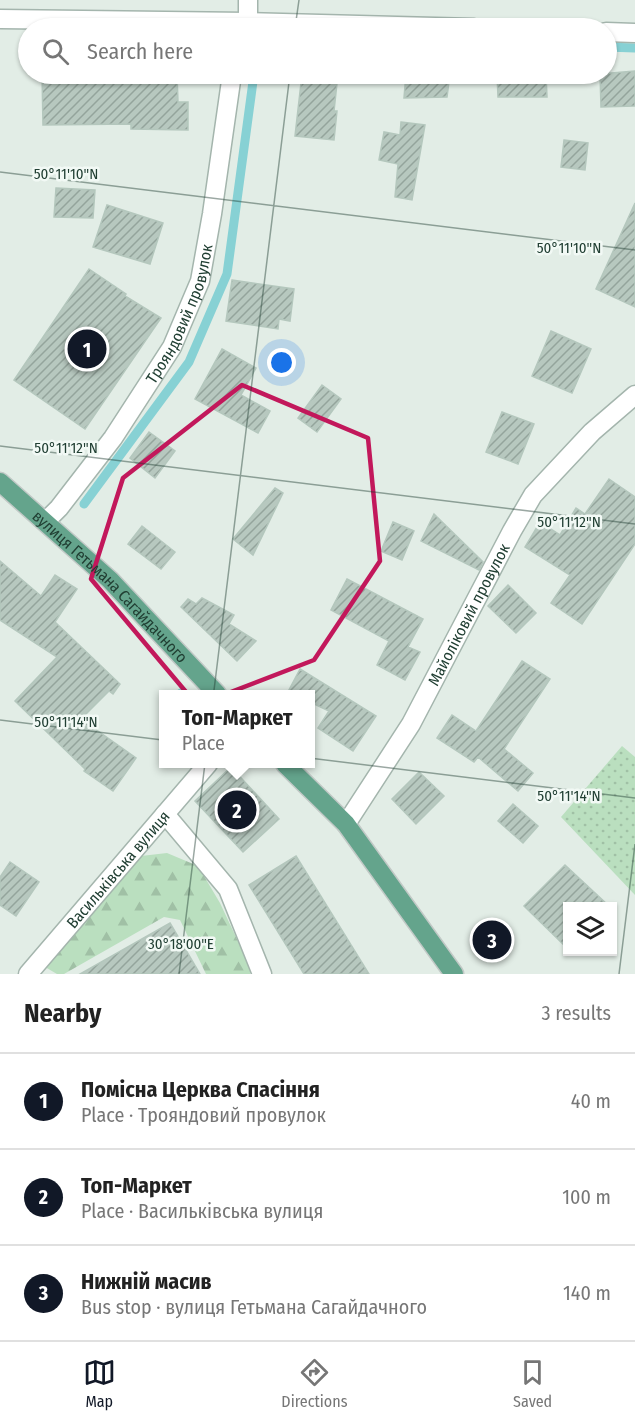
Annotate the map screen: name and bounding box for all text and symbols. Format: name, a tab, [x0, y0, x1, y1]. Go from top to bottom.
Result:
search box	[18, 18, 617, 84]
icon: search	[39, 35, 72, 68]
text: Search here	[87, 38, 193, 65]
text: 50°11'10"N	[34, 165, 98, 183]
text: 50°11'10"N	[537, 239, 601, 257]
street label: Трояндовий провулок	[141, 242, 216, 387]
pin: 1	[68, 326, 106, 372]
your location	[267, 348, 296, 377]
text: 50°11'12"N	[34, 439, 98, 457]
street label: вулиця Гетьмана Сагайдачного	[29, 506, 192, 666]
text: 50°11'12"N	[537, 513, 601, 531]
street label: Майоліковий провулок	[423, 540, 514, 689]
popup	[159, 690, 315, 768]
text: Топ-Маркет	[182, 704, 292, 731]
text: 50°11'14"N	[34, 713, 98, 731]
text: Place	[182, 731, 225, 755]
text: 50°11'14"N	[537, 787, 601, 805]
pin: 2	[218, 788, 256, 832]
street label: Васильківська вулиця	[62, 807, 173, 932]
map controls	[563, 902, 617, 956]
button: layers	[563, 902, 617, 956]
pin: 3	[472, 918, 512, 962]
text: 30°18'00"E	[148, 935, 214, 953]
text: Nearby	[24, 998, 101, 1029]
text: 3 results	[542, 1001, 611, 1025]
text: Помісна Церква Спасіння	[81, 1076, 320, 1103]
text: 1	[39, 1089, 48, 1113]
text: 40 m	[571, 1089, 611, 1113]
text: Place · Трояндовий провулок	[81, 1103, 326, 1127]
text: Топ-Маркет	[81, 1172, 192, 1199]
text: 2	[39, 1185, 48, 1209]
text: 100 m	[562, 1185, 611, 1209]
text: Place · Васильківська вулиця	[81, 1199, 323, 1223]
text: Нижній масив	[81, 1268, 212, 1295]
text: 3	[39, 1281, 48, 1305]
text: 140 m	[563, 1281, 611, 1305]
text: Bus stop · вулиця Гетьмана Сагайдачного	[81, 1295, 427, 1319]
tab: Map	[83, 1356, 116, 1411]
tab: Directions	[281, 1356, 348, 1411]
tab: Saved	[513, 1356, 552, 1411]

